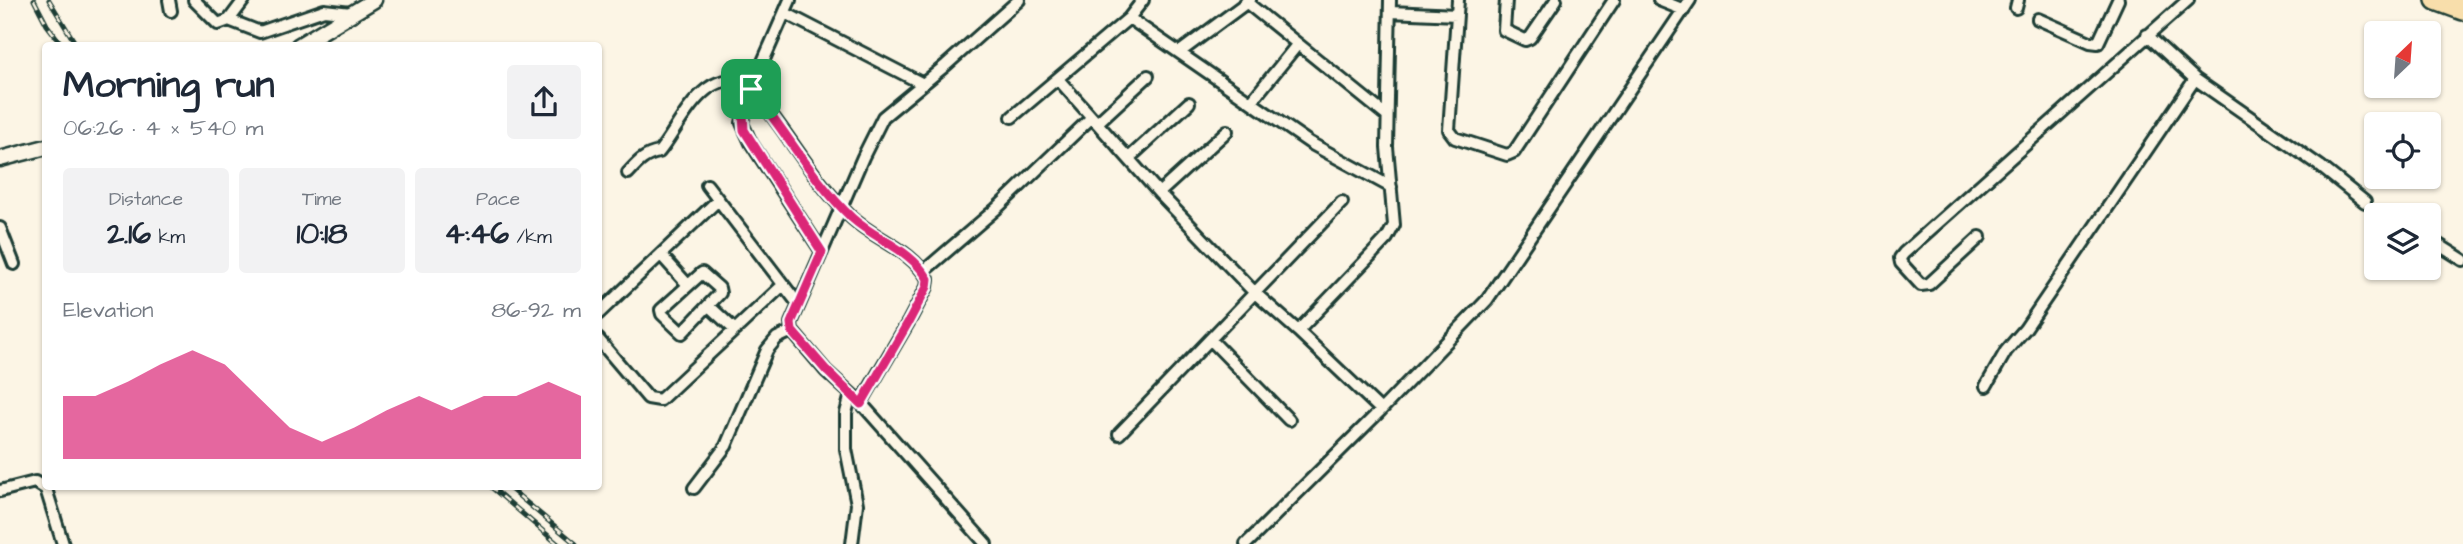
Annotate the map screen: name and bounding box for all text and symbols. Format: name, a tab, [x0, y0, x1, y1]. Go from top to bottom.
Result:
north arrow	[2364, 21, 2441, 98]
map controls	[2364, 21, 2441, 280]
pin	[721, 59, 781, 119]
text: Morning run	[63, 60, 275, 112]
button: share	[507, 65, 581, 139]
icon: arrive	[732, 70, 770, 108]
text: 06:26 · 4 × 540 m	[63, 112, 263, 144]
button: locate	[2364, 112, 2441, 189]
text: Distance	[109, 186, 183, 213]
text: Time	[302, 186, 342, 213]
text: Pace	[476, 186, 520, 213]
button: layers	[2364, 203, 2441, 280]
text: 2.16	[107, 213, 151, 255]
text: 10:18	[296, 213, 348, 255]
text: 4:46	[444, 213, 509, 255]
text: km	[151, 224, 185, 251]
text: /km	[509, 224, 552, 251]
text: Elevation	[63, 294, 154, 326]
text: 86–92 m	[491, 294, 581, 326]

